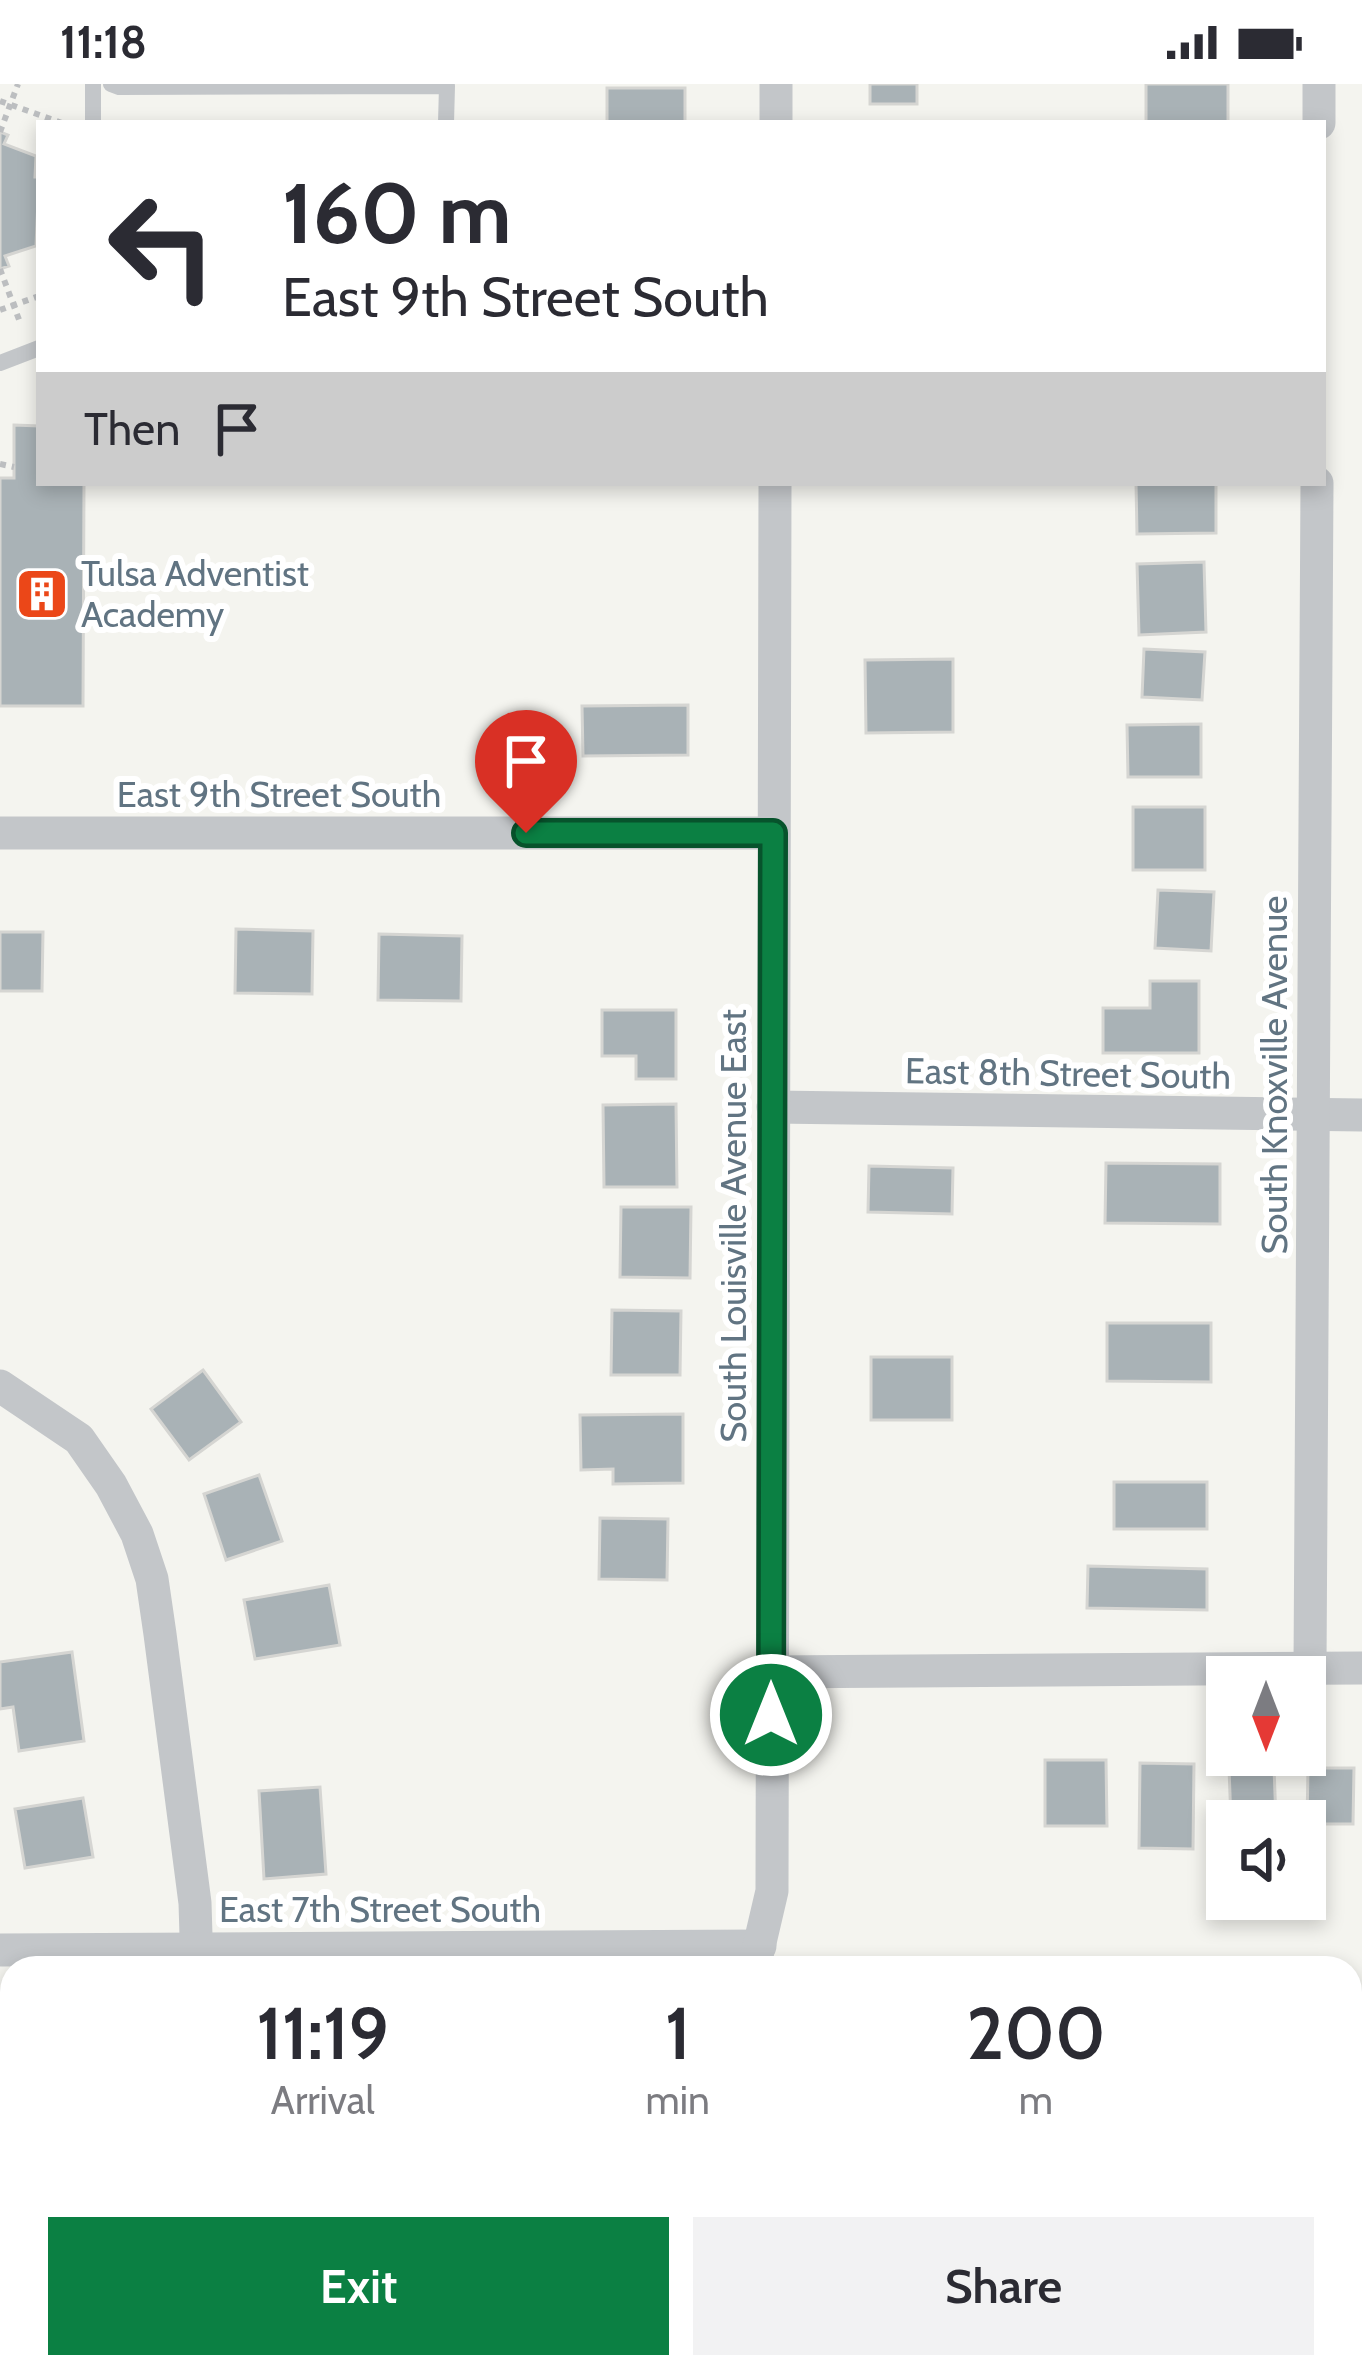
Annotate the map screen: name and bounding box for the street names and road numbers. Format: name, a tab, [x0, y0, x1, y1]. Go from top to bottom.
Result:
street label: East 9th Street South	[117, 772, 441, 816]
street label: South Knoxville Avenue	[1252, 896, 1296, 1254]
street label: South Louisville Avenue East	[711, 1009, 755, 1443]
street label: East 8th Street South	[905, 1048, 1231, 1098]
street label: East 7th Street South	[219, 1887, 541, 1931]

